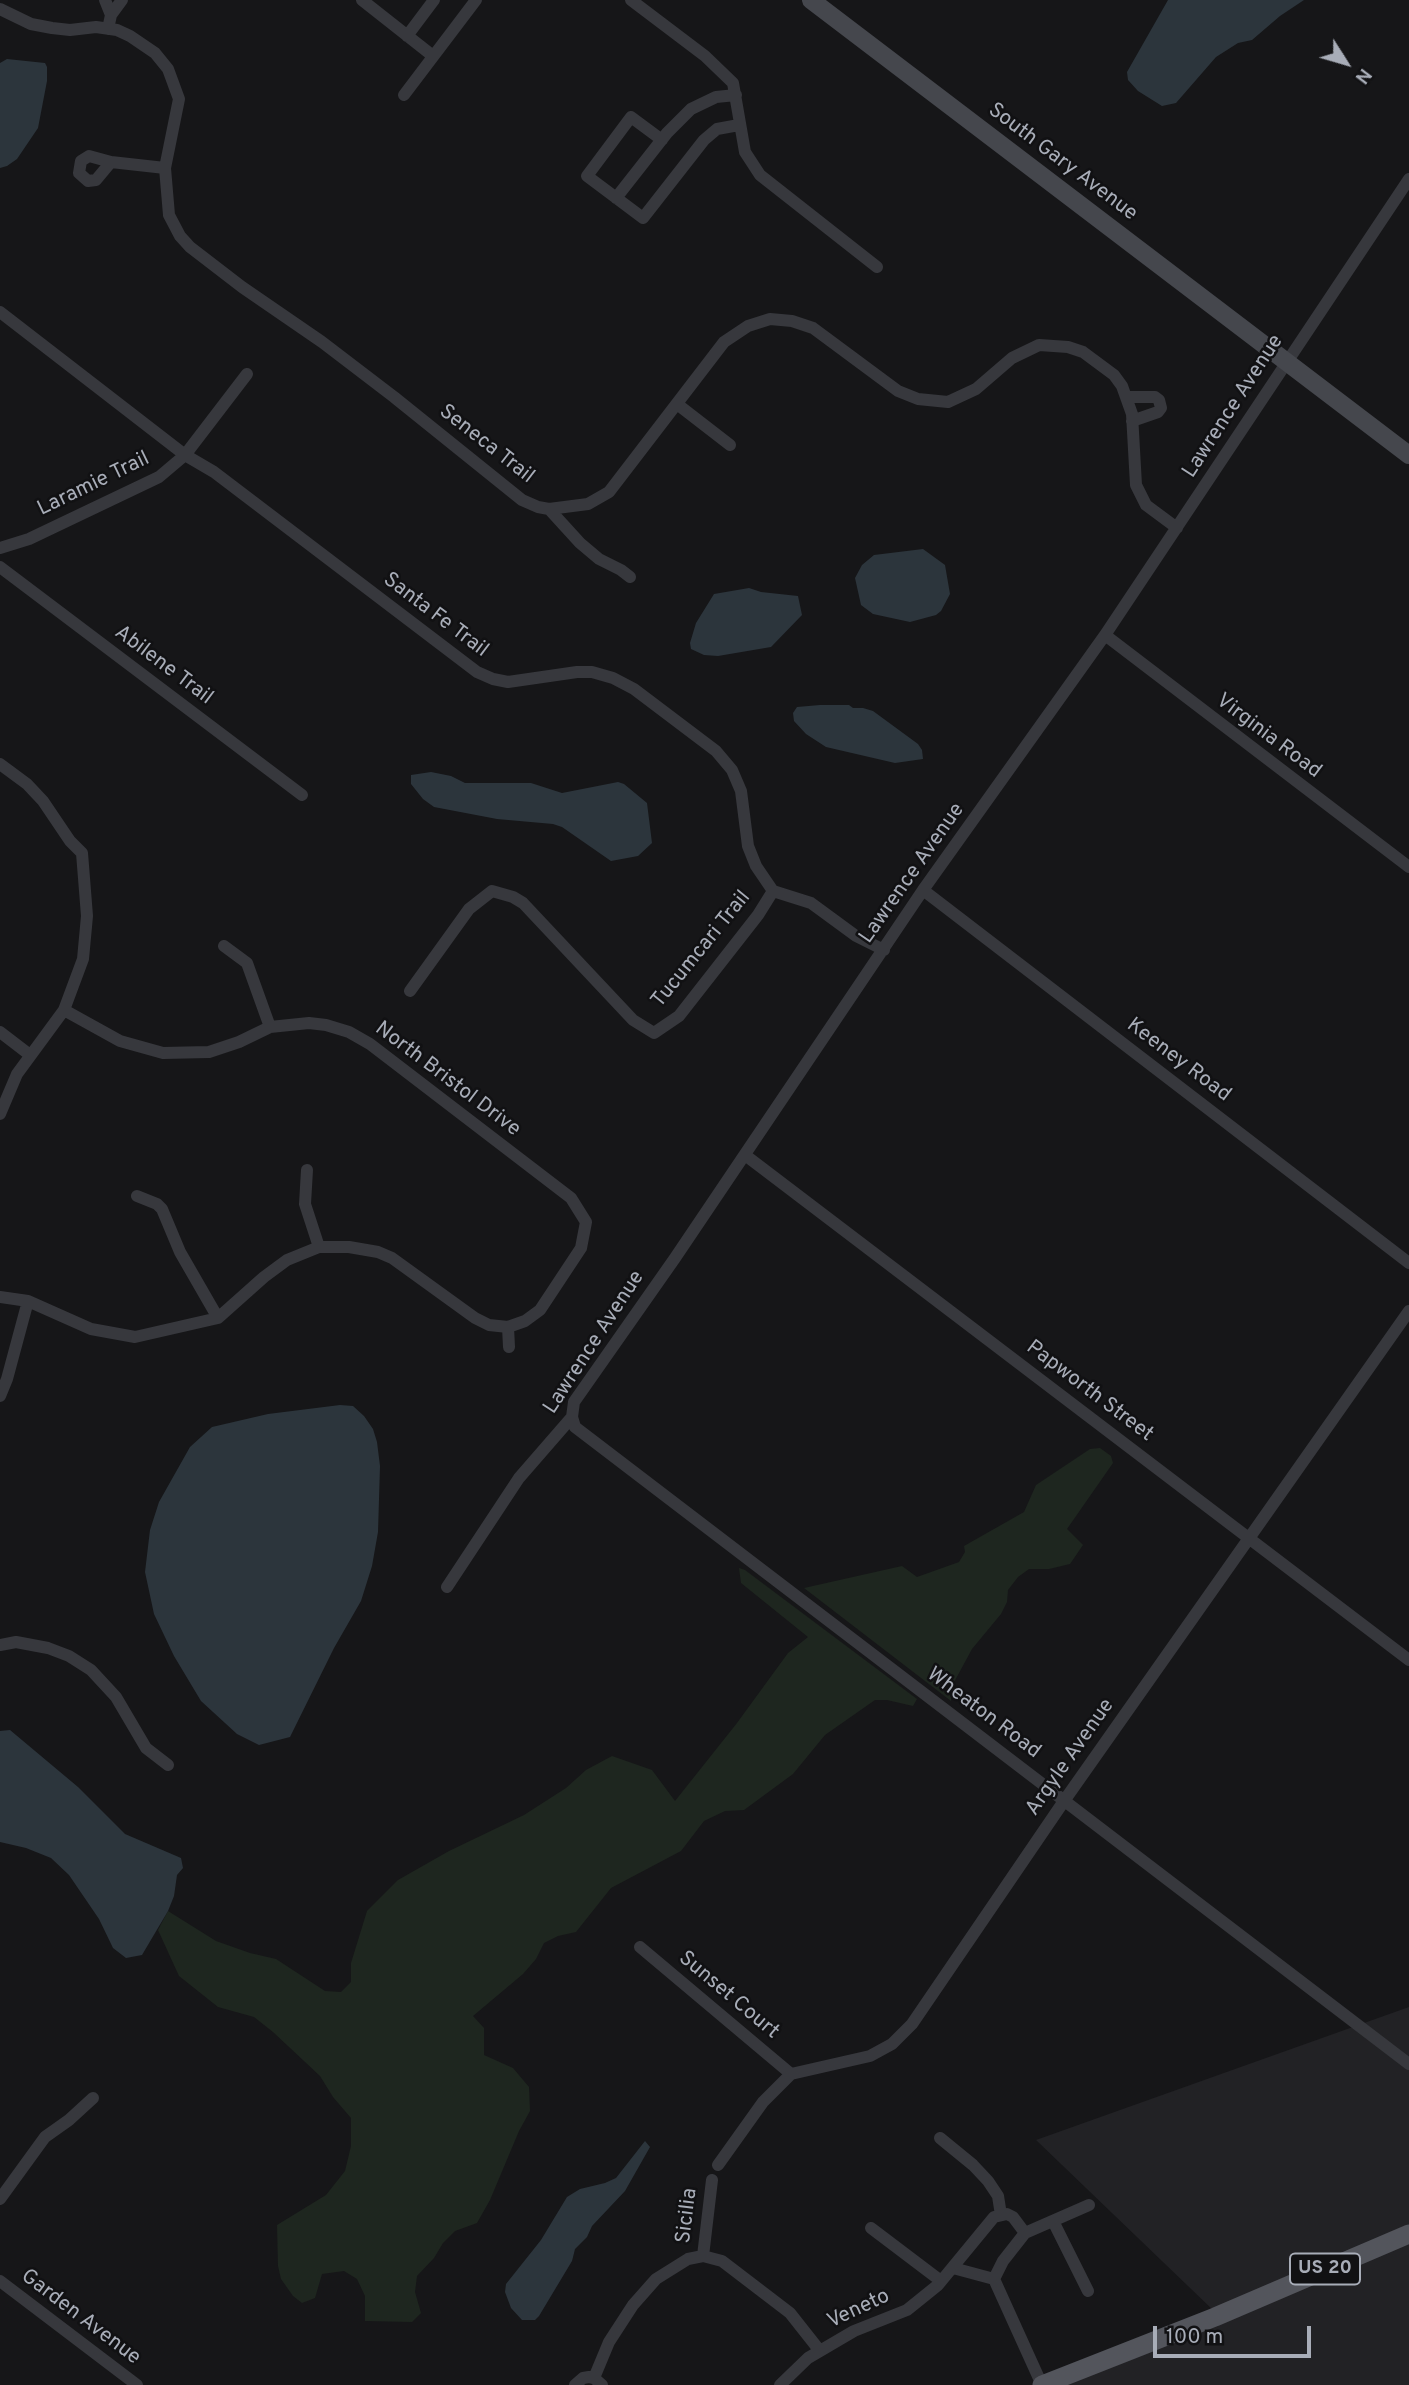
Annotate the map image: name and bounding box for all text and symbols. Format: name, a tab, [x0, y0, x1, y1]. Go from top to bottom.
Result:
north arrow	[1311, 28, 1381, 98]
text: N	[1349, 63, 1376, 88]
street label: South Gary Avenue	[982, 99, 1142, 227]
street label: Lawrence Avenue	[1178, 331, 1290, 483]
street label: Seneca Trail	[433, 400, 539, 490]
street label: Laramie Trail	[34, 447, 154, 523]
street label: Santa Fe Trail	[377, 568, 493, 664]
street label: Abilene Trail	[109, 621, 217, 711]
street label: Virginia Road	[1210, 689, 1326, 785]
street label: Lawrence Avenue	[855, 799, 971, 949]
street label: Tucumcari Trail	[647, 886, 757, 1014]
street label: Keeney Road	[1121, 1014, 1235, 1108]
street label: North Bristol Drive	[369, 1017, 525, 1143]
street label: Lawrence Avenue	[539, 1267, 651, 1419]
street label: Papworth Street	[1020, 1336, 1158, 1448]
street label: Wheaton Road	[921, 1663, 1045, 1765]
street label: Argyle Avenue	[1021, 1695, 1121, 1821]
street label: Sunset Court	[672, 1947, 784, 2045]
street label: Sicilia	[672, 2187, 704, 2245]
road number: US 20	[1290, 2254, 1360, 2284]
street label: Garden Avenue	[15, 2265, 145, 2371]
street label: Veneto	[824, 2285, 894, 2335]
scale bar	[1157, 2312, 1314, 2356]
text: 100 m	[1166, 2324, 1223, 2351]

